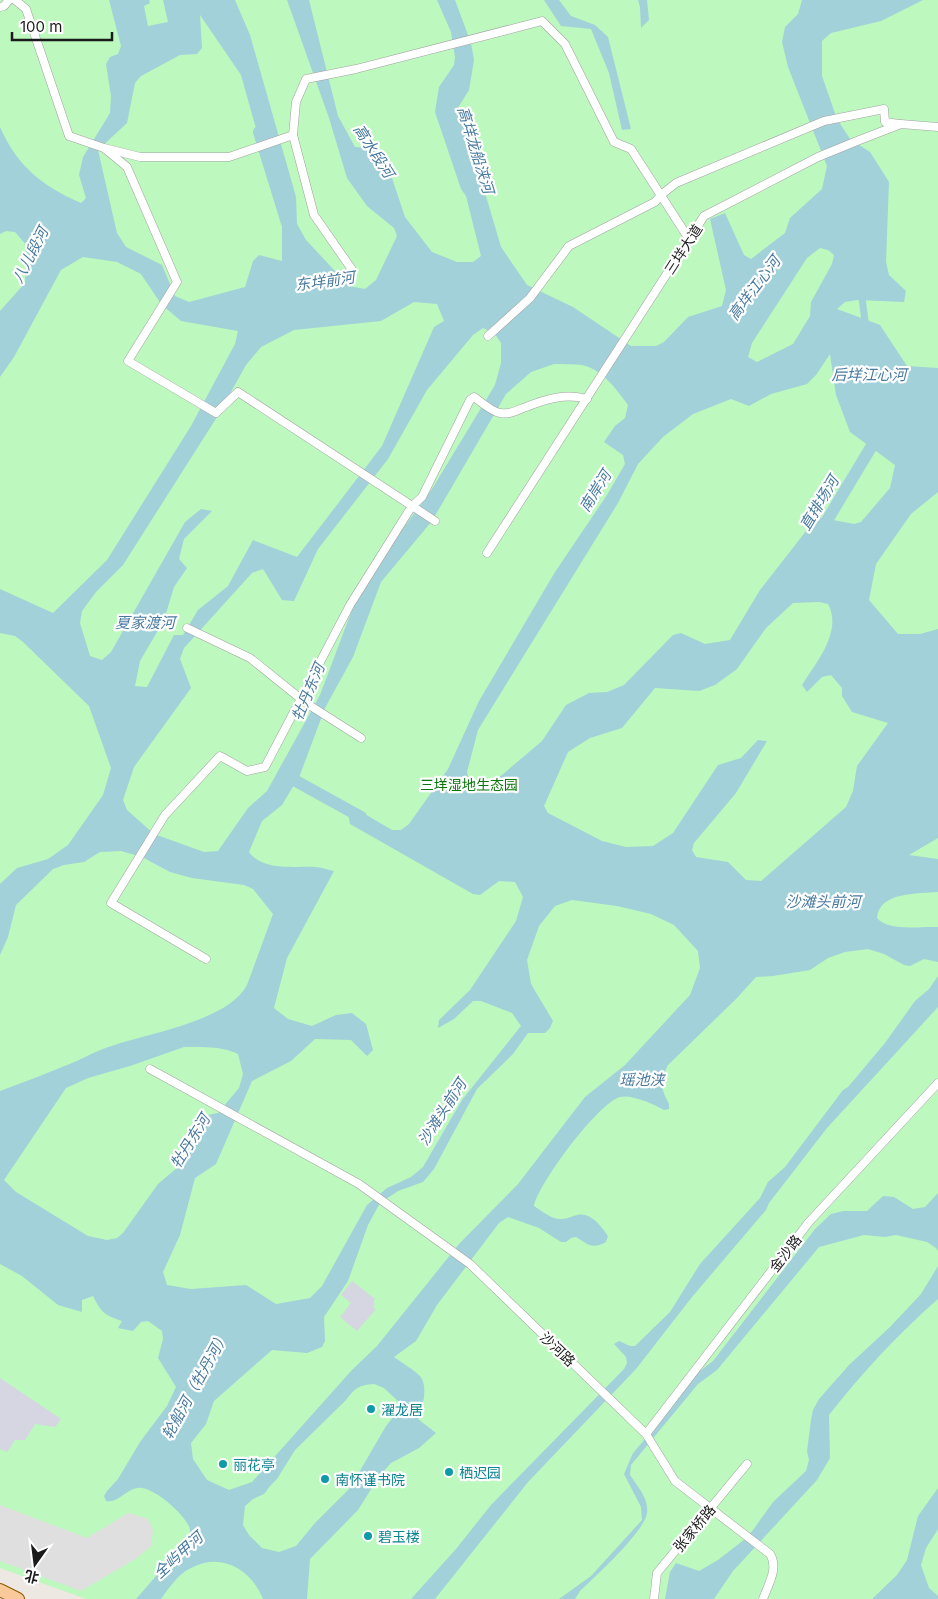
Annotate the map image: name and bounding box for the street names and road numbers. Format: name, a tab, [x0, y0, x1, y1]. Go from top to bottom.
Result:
street label: 三垟大道	[661, 221, 705, 277]
street label: 金沙路	[765, 1231, 805, 1275]
street label: 沙河路	[537, 1328, 579, 1370]
street label: 张家桥路	[669, 1501, 719, 1555]

